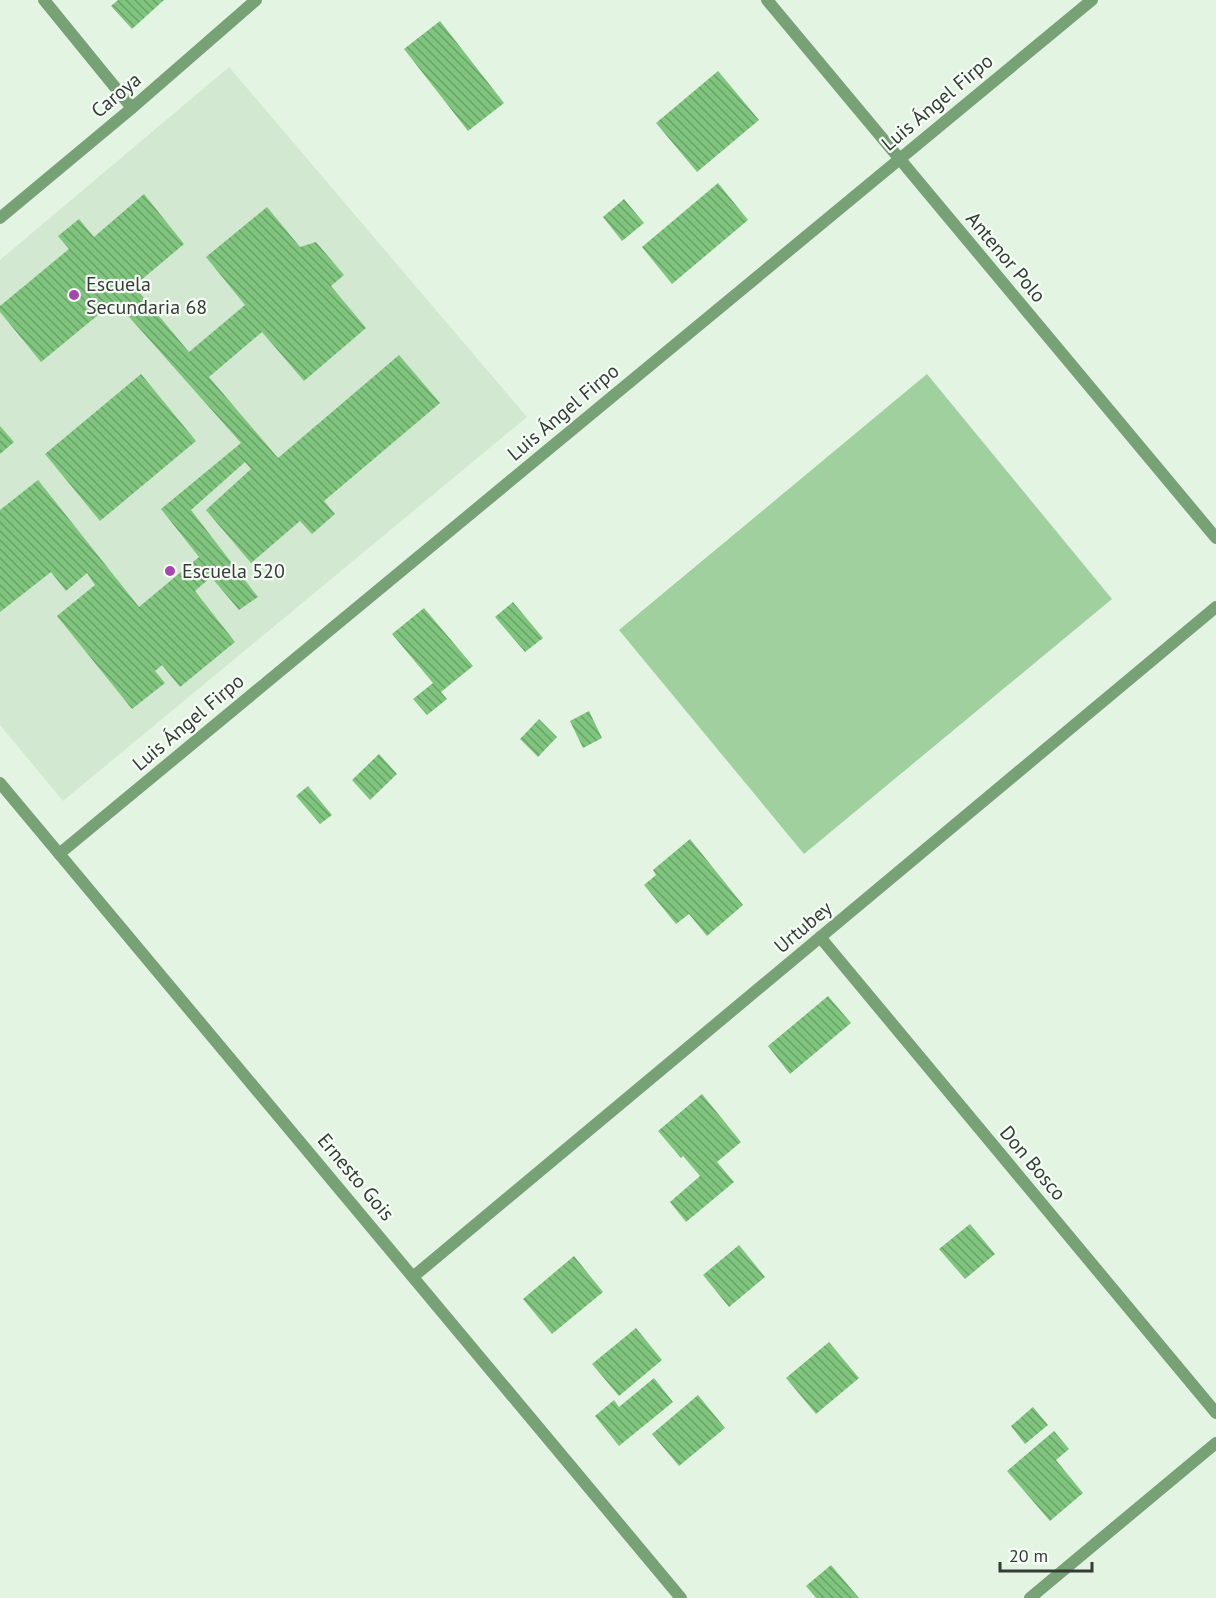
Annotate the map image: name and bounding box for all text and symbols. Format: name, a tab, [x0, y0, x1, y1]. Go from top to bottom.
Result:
street label: Luis Ángel Firpo	[876, 48, 998, 156]
street label: Caroya	[86, 67, 146, 123]
street label: Antenor Polo	[960, 206, 1052, 308]
place label: Escuela Secundaria 68	[86, 271, 207, 320]
marker: Escuela Secundaria 68	[67, 288, 81, 302]
street label: Luis Ángel Firpo	[502, 358, 624, 466]
place label: Escuela 520	[182, 558, 285, 584]
marker: Escuela 520	[163, 564, 177, 578]
street label: Luis Ángel Firpo	[127, 668, 249, 776]
street label: Urtubey	[769, 895, 838, 959]
street label: Don Bosco	[994, 1120, 1072, 1206]
street label: Ernesto Gois	[312, 1128, 400, 1226]
scale bar	[1000, 1535, 1092, 1573]
text: 20 m	[1009, 1544, 1048, 1567]

